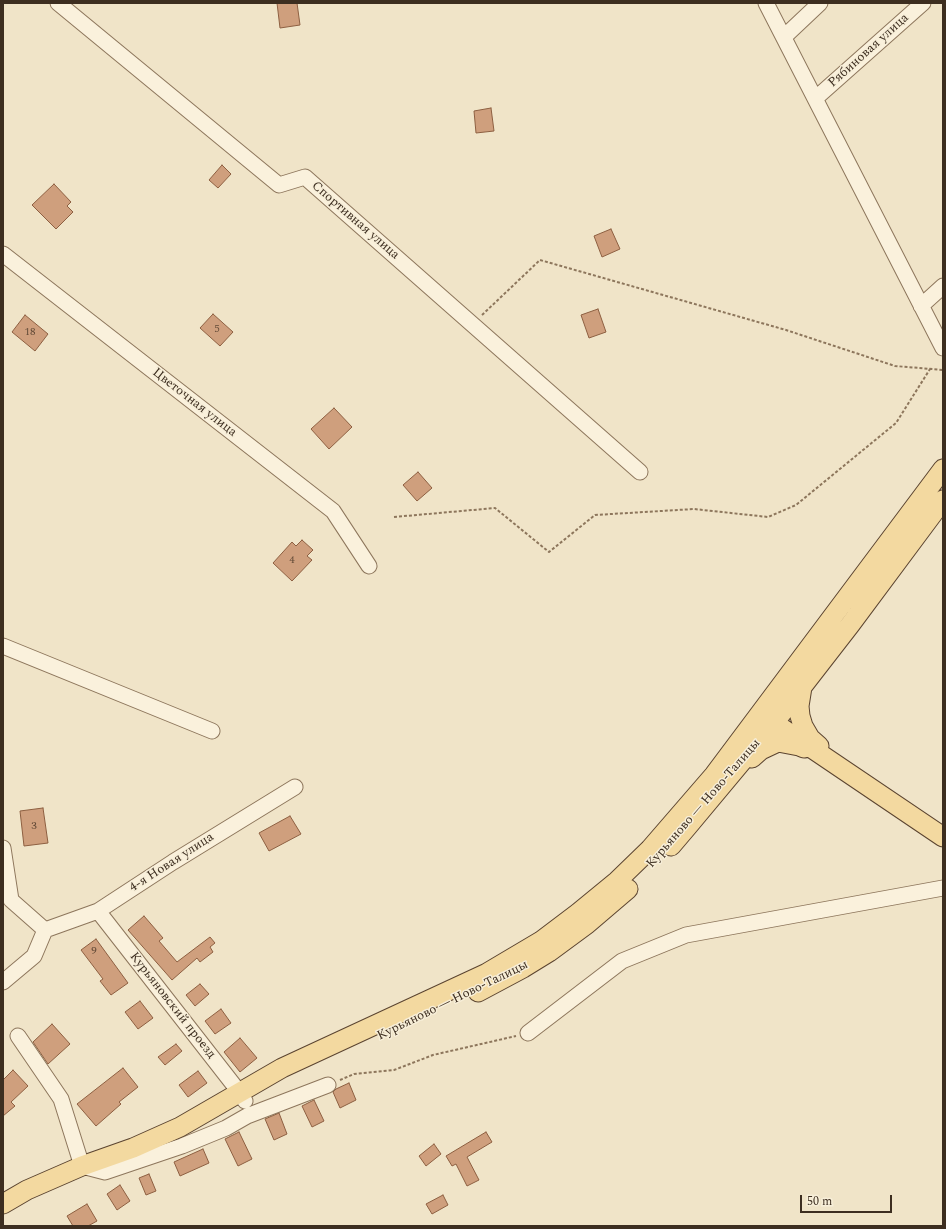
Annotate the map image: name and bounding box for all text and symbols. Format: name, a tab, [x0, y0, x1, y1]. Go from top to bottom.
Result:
street label: Рябиновая улица	[826, 11, 912, 91]
street label: Спортивная улица	[308, 179, 402, 263]
house number: 5	[214, 323, 220, 337]
house number: 18	[25, 326, 35, 340]
street label: Цветочная улица	[149, 365, 239, 441]
house number: 4	[289, 554, 295, 568]
street label: Курьяново — Ново-Талицы	[644, 736, 764, 872]
house number: 3	[31, 820, 37, 834]
street label: 4-я Новая улица	[127, 830, 217, 896]
house number: 9	[91, 945, 97, 959]
street label: Курьяновский проезд	[126, 950, 218, 1062]
street label: Курьяново — Ново-Талицы	[375, 958, 531, 1044]
scale bar	[802, 1187, 894, 1213]
text: 50 m	[807, 1192, 832, 1211]

